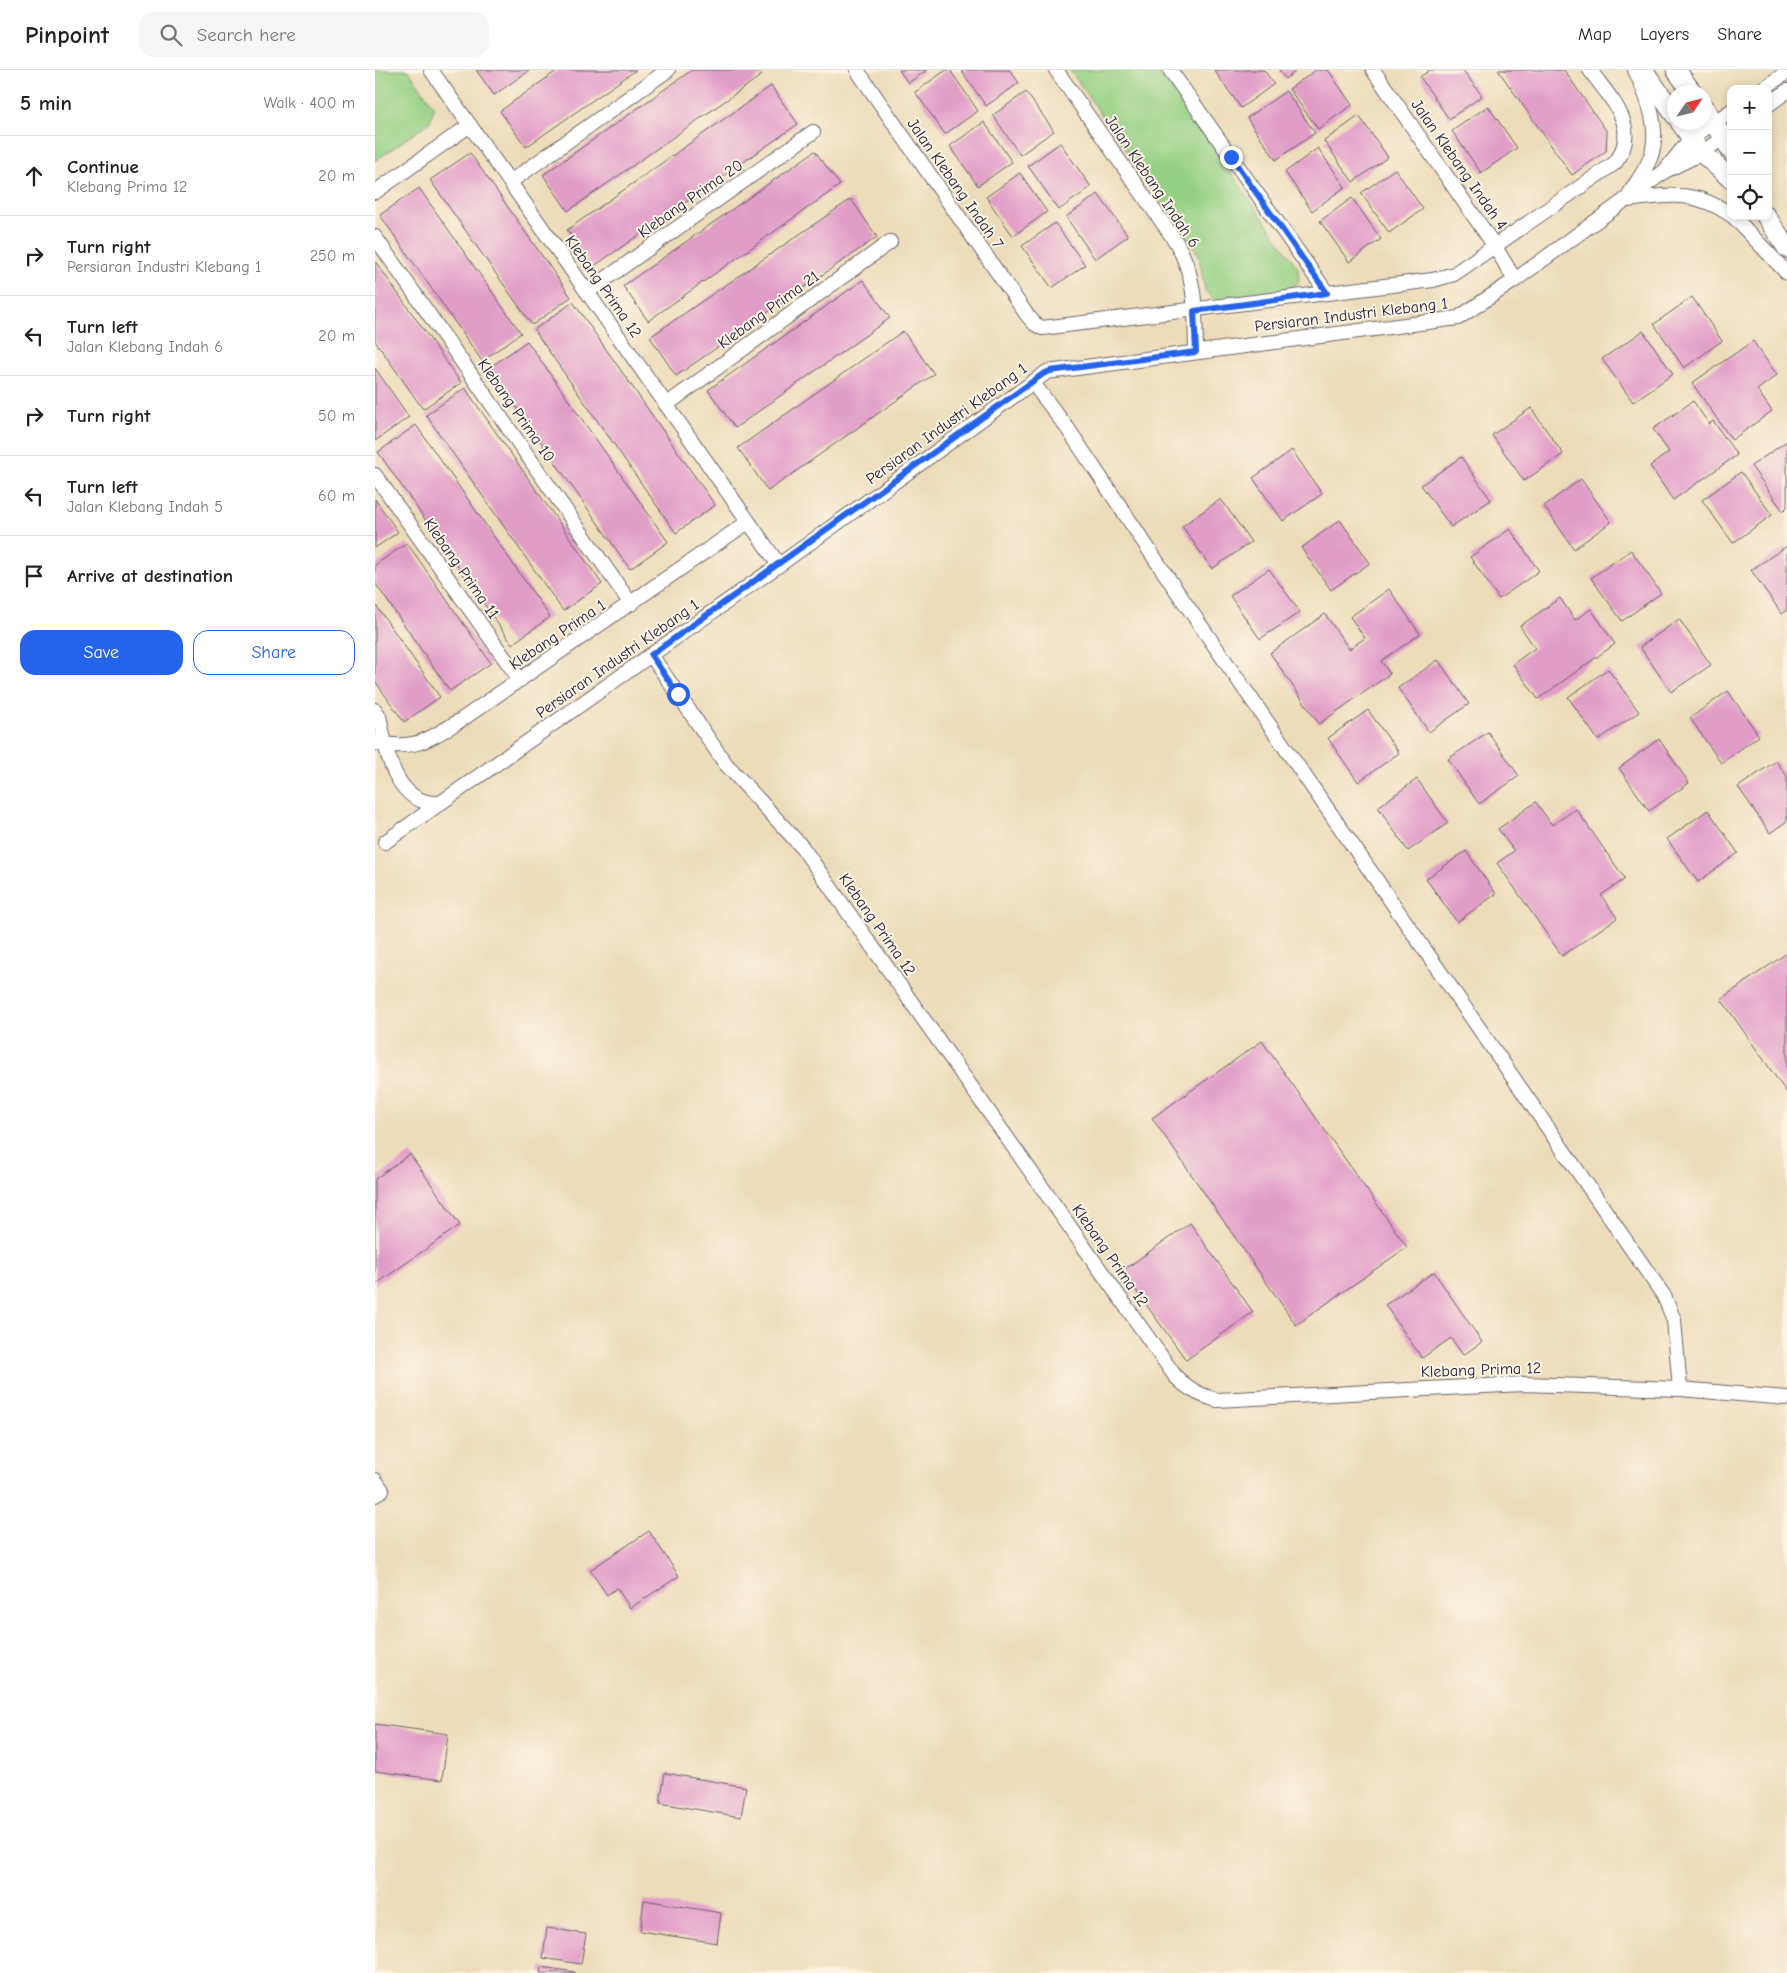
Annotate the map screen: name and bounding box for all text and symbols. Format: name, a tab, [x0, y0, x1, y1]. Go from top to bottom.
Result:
search box	[139, 12, 489, 57]
text: Pinpoint	[25, 21, 109, 49]
icon: search	[157, 21, 185, 49]
text: Search here	[197, 24, 296, 46]
text: Map	[1578, 24, 1612, 45]
text: Layers	[1640, 24, 1689, 45]
text: Share	[1717, 24, 1762, 45]
north arrow	[1667, 85, 1712, 130]
map controls	[1727, 85, 1772, 220]
button: +	[1727, 85, 1772, 130]
text: 5 min	[20, 91, 72, 115]
text: Walk · 400 m	[263, 94, 355, 112]
street label: Jalan Klebang Indah 4	[1407, 96, 1511, 233]
street label: Jalan Klebang Indah 6	[1101, 112, 1203, 251]
street label: Jalan Klebang Indah 7	[903, 115, 1007, 253]
button: −	[1727, 130, 1772, 175]
route end	[1220, 146, 1243, 169]
text: Continue	[67, 156, 139, 178]
street label: Klebang Prima 20	[635, 156, 746, 242]
icon: ahead	[20, 162, 48, 190]
text: 20 m	[318, 167, 355, 185]
button: locate	[1727, 175, 1772, 220]
text: Klebang Prima 12	[67, 178, 187, 196]
street label: Klebang Prima 12	[561, 232, 645, 341]
text: Turn right	[67, 236, 151, 258]
icon: right	[20, 242, 48, 270]
text: 250 m	[310, 247, 355, 265]
text: Persiaran Industri Klebang 1	[67, 258, 261, 276]
street label: Klebang Prima 21	[715, 267, 823, 352]
street label: Persiaran Industri Klebang 1	[1254, 294, 1449, 336]
text: Turn left	[67, 316, 138, 338]
icon: left	[20, 322, 48, 350]
text: 20 m	[318, 327, 355, 345]
text: Jalan Klebang Indah 6	[67, 338, 223, 356]
street label: Klebang Prima 10	[474, 356, 558, 466]
street label: Persiaran Industri Klebang 1	[863, 359, 1030, 488]
icon: right	[20, 402, 48, 430]
text: Turn right	[67, 405, 151, 427]
text: 50 m	[318, 407, 355, 425]
text: Turn left	[67, 476, 138, 498]
icon: left	[20, 482, 48, 510]
text: 60 m	[318, 487, 355, 505]
text: Jalan Klebang Indah 5	[67, 498, 223, 516]
street label: Klebang Prima 11	[420, 515, 503, 622]
icon: arrive	[20, 562, 48, 590]
text: Arrive at destination	[67, 565, 233, 587]
street label: Klebang Prima 1	[506, 596, 609, 674]
street label: Persiaran Industri Klebang 1	[533, 596, 702, 722]
button: Save	[20, 630, 183, 675]
button: Share	[193, 630, 355, 675]
route start	[667, 683, 690, 706]
street label: Klebang Prima 12	[835, 870, 919, 979]
street label: Klebang Prima 12	[1068, 1201, 1152, 1310]
street label: Klebang Prima 12	[1421, 1359, 1542, 1381]

